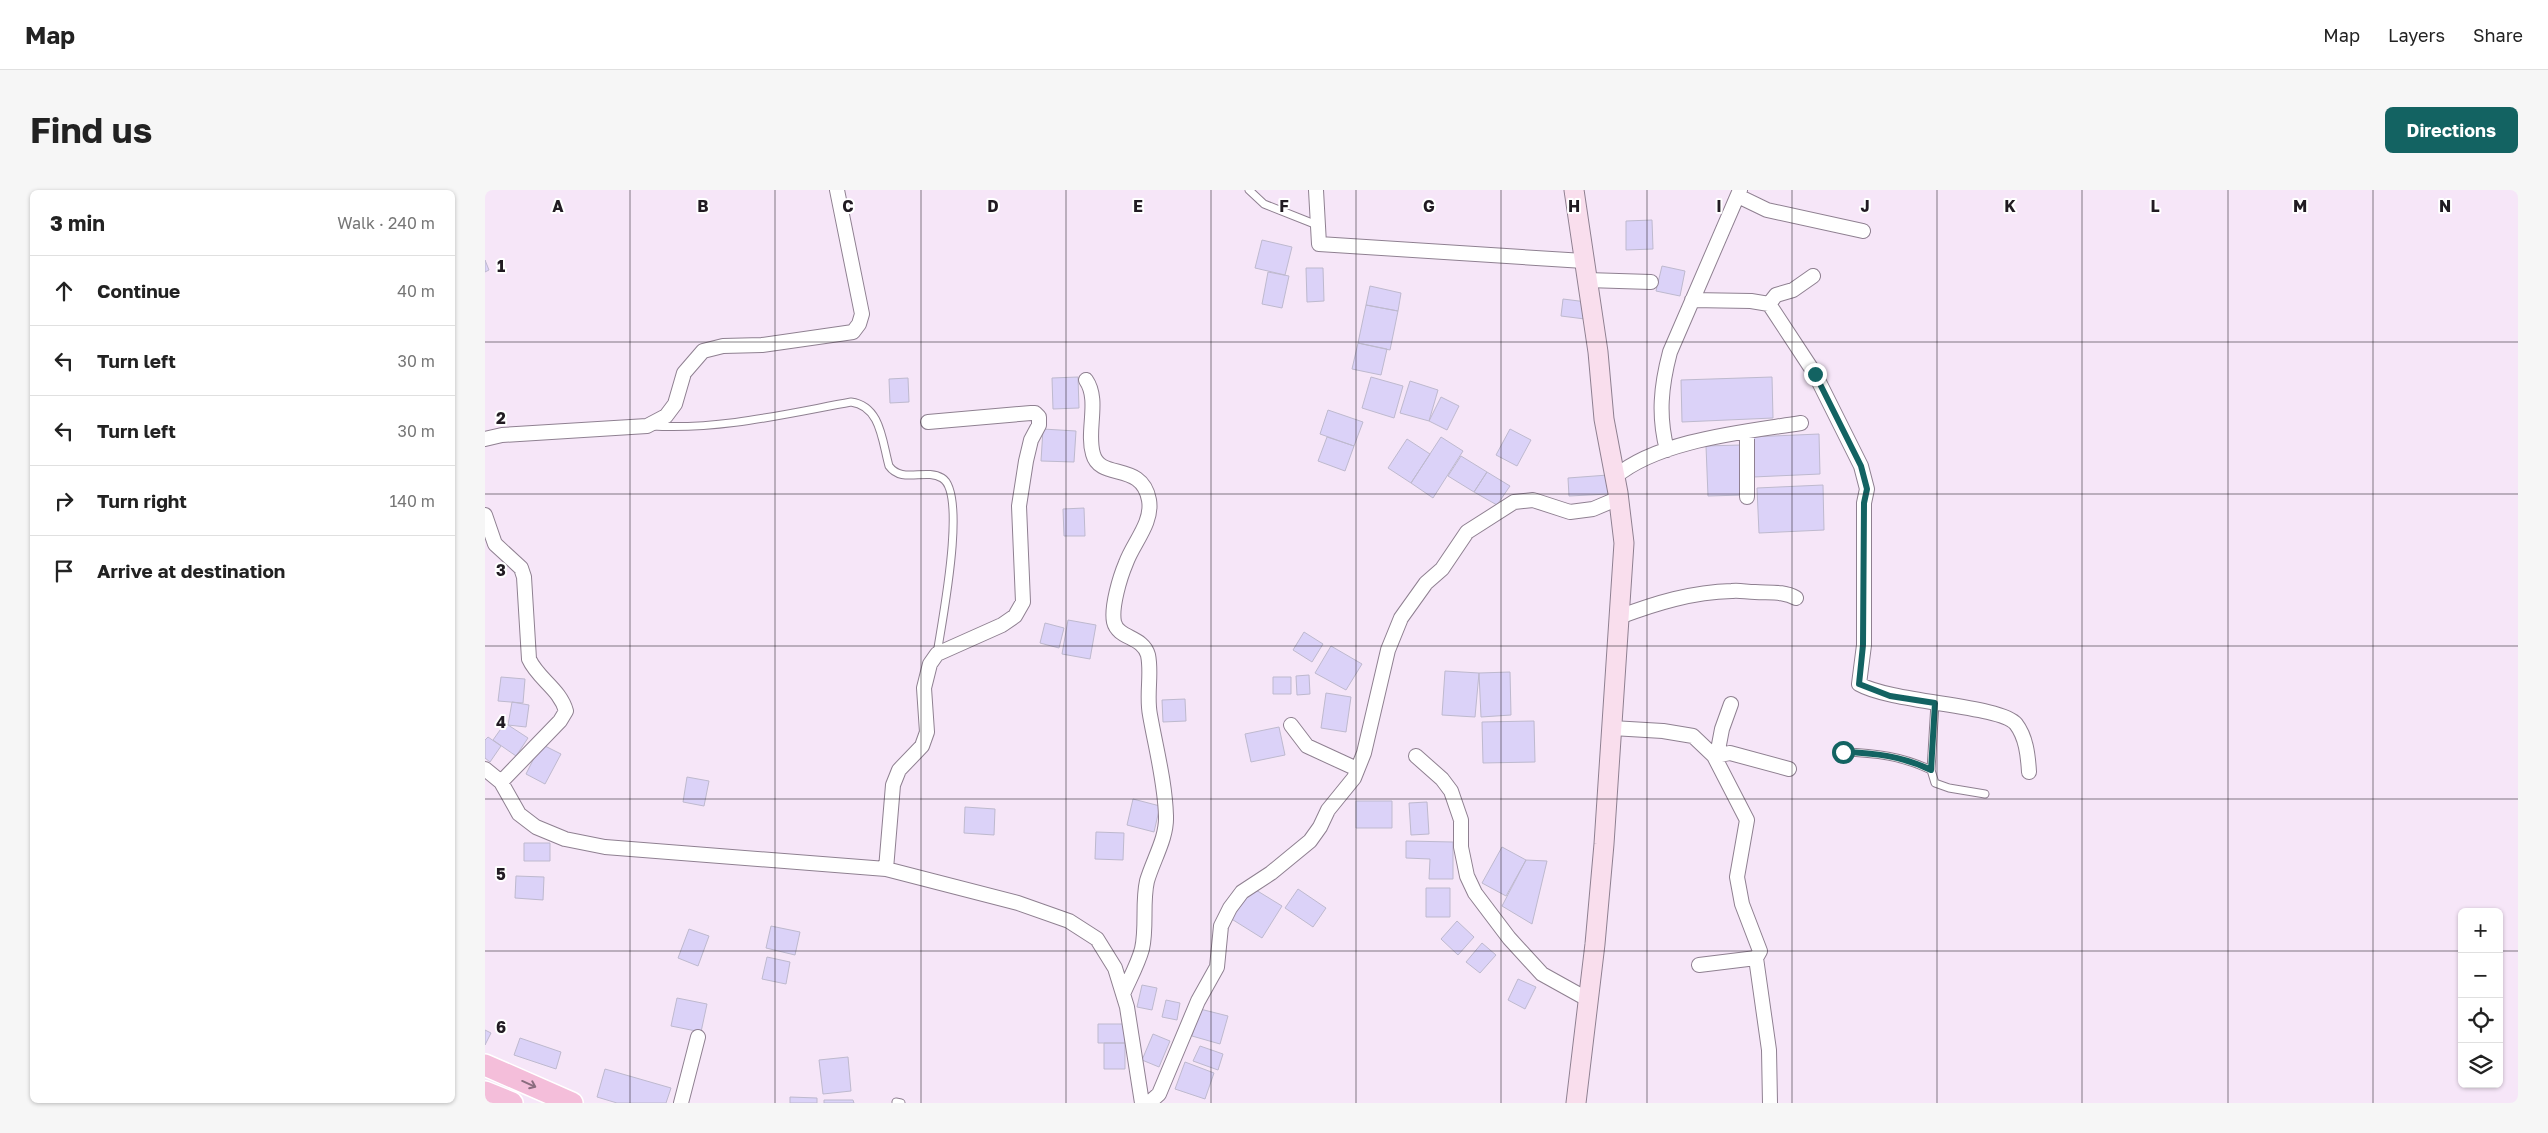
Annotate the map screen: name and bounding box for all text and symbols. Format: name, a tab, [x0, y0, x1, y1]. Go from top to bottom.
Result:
text: Map	[25, 20, 75, 49]
text: Map	[2323, 24, 2360, 46]
text: Layers	[2388, 24, 2445, 46]
text: Share	[2473, 24, 2523, 46]
button: Directions	[2385, 107, 2518, 153]
text: Find us	[30, 109, 152, 151]
text: A	[552, 196, 564, 216]
text: B	[697, 196, 709, 216]
text: C	[842, 196, 854, 216]
text: D	[987, 196, 999, 216]
text: E	[1133, 196, 1143, 216]
text: F	[1279, 196, 1289, 216]
text: G	[1423, 196, 1435, 216]
text: H	[1568, 196, 1580, 216]
text: I	[1716, 196, 1722, 216]
text: J	[1860, 196, 1870, 216]
text: K	[2004, 196, 2016, 216]
text: L	[2150, 196, 2160, 216]
text: M	[2293, 196, 2307, 216]
text: N	[2439, 196, 2451, 216]
text: 3 min	[50, 210, 105, 236]
text: Walk · 240 m	[337, 213, 435, 233]
text: 1	[497, 256, 505, 276]
icon: ahead	[50, 277, 78, 305]
text: Continue	[97, 279, 180, 302]
text: 40 m	[397, 281, 435, 301]
icon: left	[50, 347, 78, 375]
text: Turn left	[97, 349, 176, 372]
text: 30 m	[398, 351, 435, 371]
route end	[1804, 363, 1827, 386]
text: 2	[496, 408, 506, 428]
icon: left	[50, 417, 78, 445]
text: Turn left	[97, 419, 176, 442]
text: 30 m	[398, 421, 435, 441]
icon: right	[50, 487, 78, 515]
text: Turn right	[97, 489, 187, 512]
text: 140 m	[389, 491, 435, 511]
icon: arrive	[50, 557, 78, 585]
text: Arrive at destination	[97, 559, 285, 582]
text: 3	[496, 560, 506, 580]
text: 4	[496, 712, 506, 732]
route start	[1832, 741, 1855, 764]
text: 5	[496, 864, 506, 884]
map controls	[2458, 908, 2503, 1088]
button: +	[2458, 908, 2503, 953]
button: −	[2458, 953, 2503, 998]
button: locate	[2458, 998, 2503, 1043]
text: 6	[496, 1017, 506, 1037]
button: layers	[2458, 1043, 2503, 1088]
one-way arrow	[521, 1079, 536, 1089]

